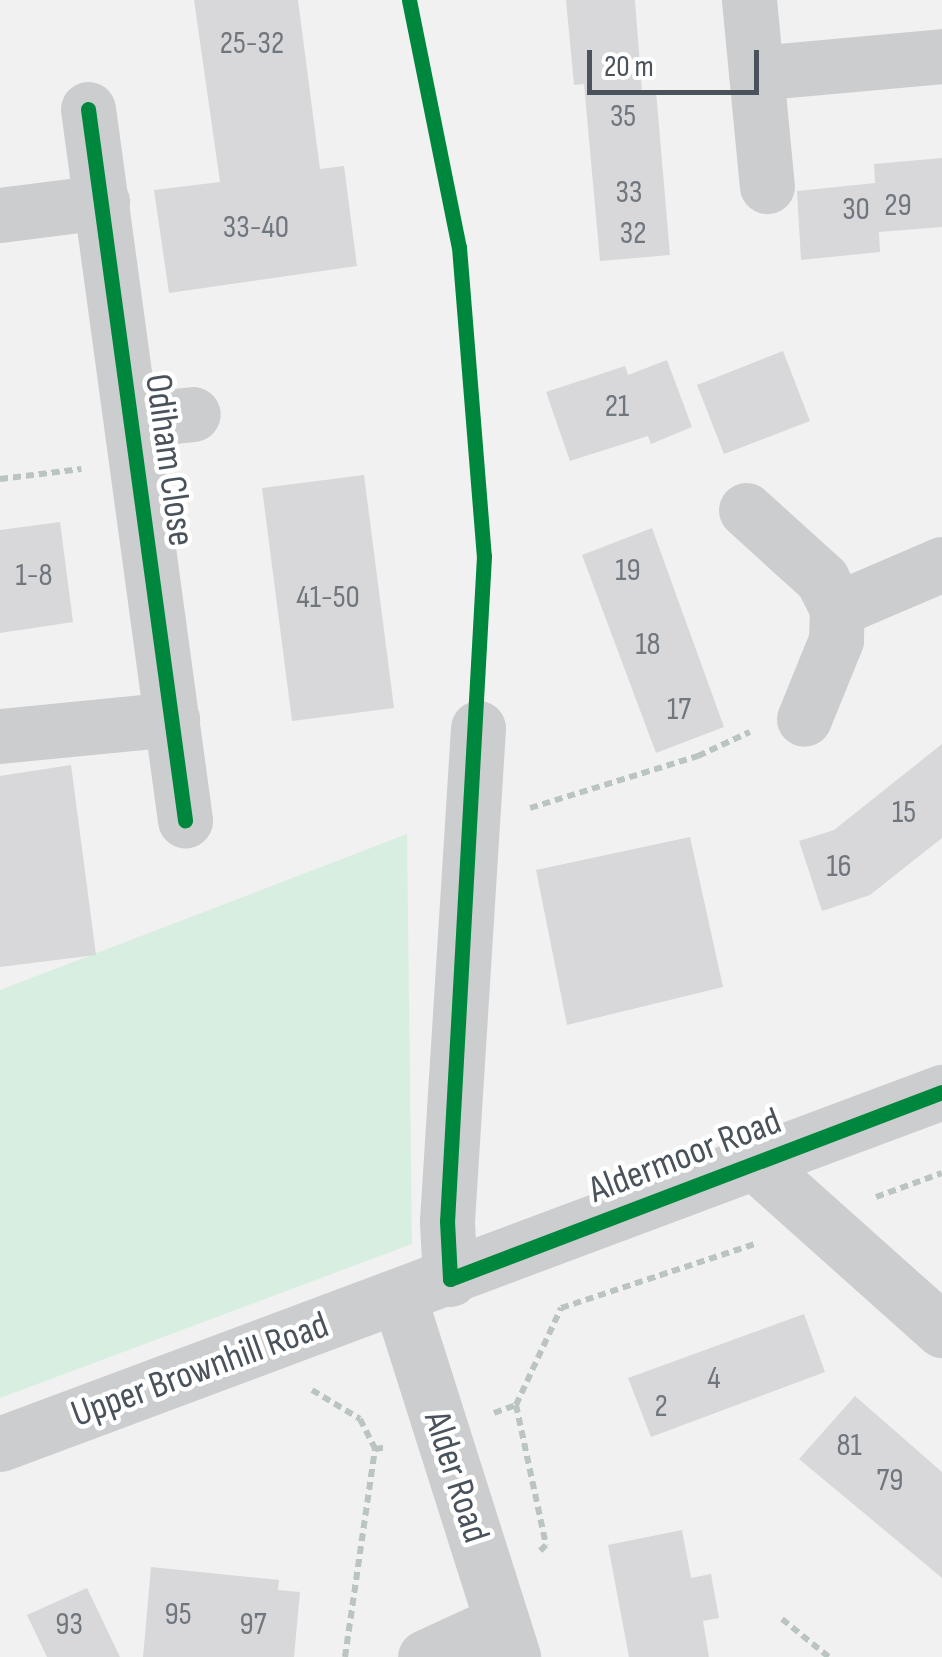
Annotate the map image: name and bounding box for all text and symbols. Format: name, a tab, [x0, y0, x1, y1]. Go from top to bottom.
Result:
house number: 25-32	[220, 25, 284, 63]
scale bar	[592, 30, 764, 92]
text: 20 m	[604, 49, 654, 85]
house number: 35	[610, 98, 636, 136]
house number: 33	[616, 174, 642, 212]
house number: 29	[884, 187, 912, 225]
house number: 30	[842, 191, 870, 229]
house number: 33-40	[223, 209, 289, 247]
house number: 32	[620, 215, 646, 253]
street label: Odiham Close	[134, 371, 204, 549]
house number: 21	[605, 388, 629, 426]
house number: 19	[615, 552, 641, 590]
house number: 1-8	[16, 557, 52, 595]
house number: 41-50	[296, 579, 360, 617]
house number: 18	[635, 626, 661, 664]
house number: 17	[667, 691, 691, 729]
house number: 15	[892, 794, 916, 832]
house number: 16	[826, 848, 852, 886]
street label: Aldermoor Road	[583, 1099, 787, 1213]
street label: Upper Brownhill Road	[65, 1302, 335, 1438]
house number: 4	[707, 1360, 721, 1398]
house number: 2	[654, 1388, 668, 1426]
street label: Alder Road	[413, 1406, 499, 1548]
house number: 81	[836, 1427, 862, 1465]
house number: 79	[877, 1462, 903, 1500]
house number: 95	[164, 1596, 192, 1634]
house number: 93	[55, 1606, 83, 1644]
house number: 97	[240, 1606, 266, 1644]

